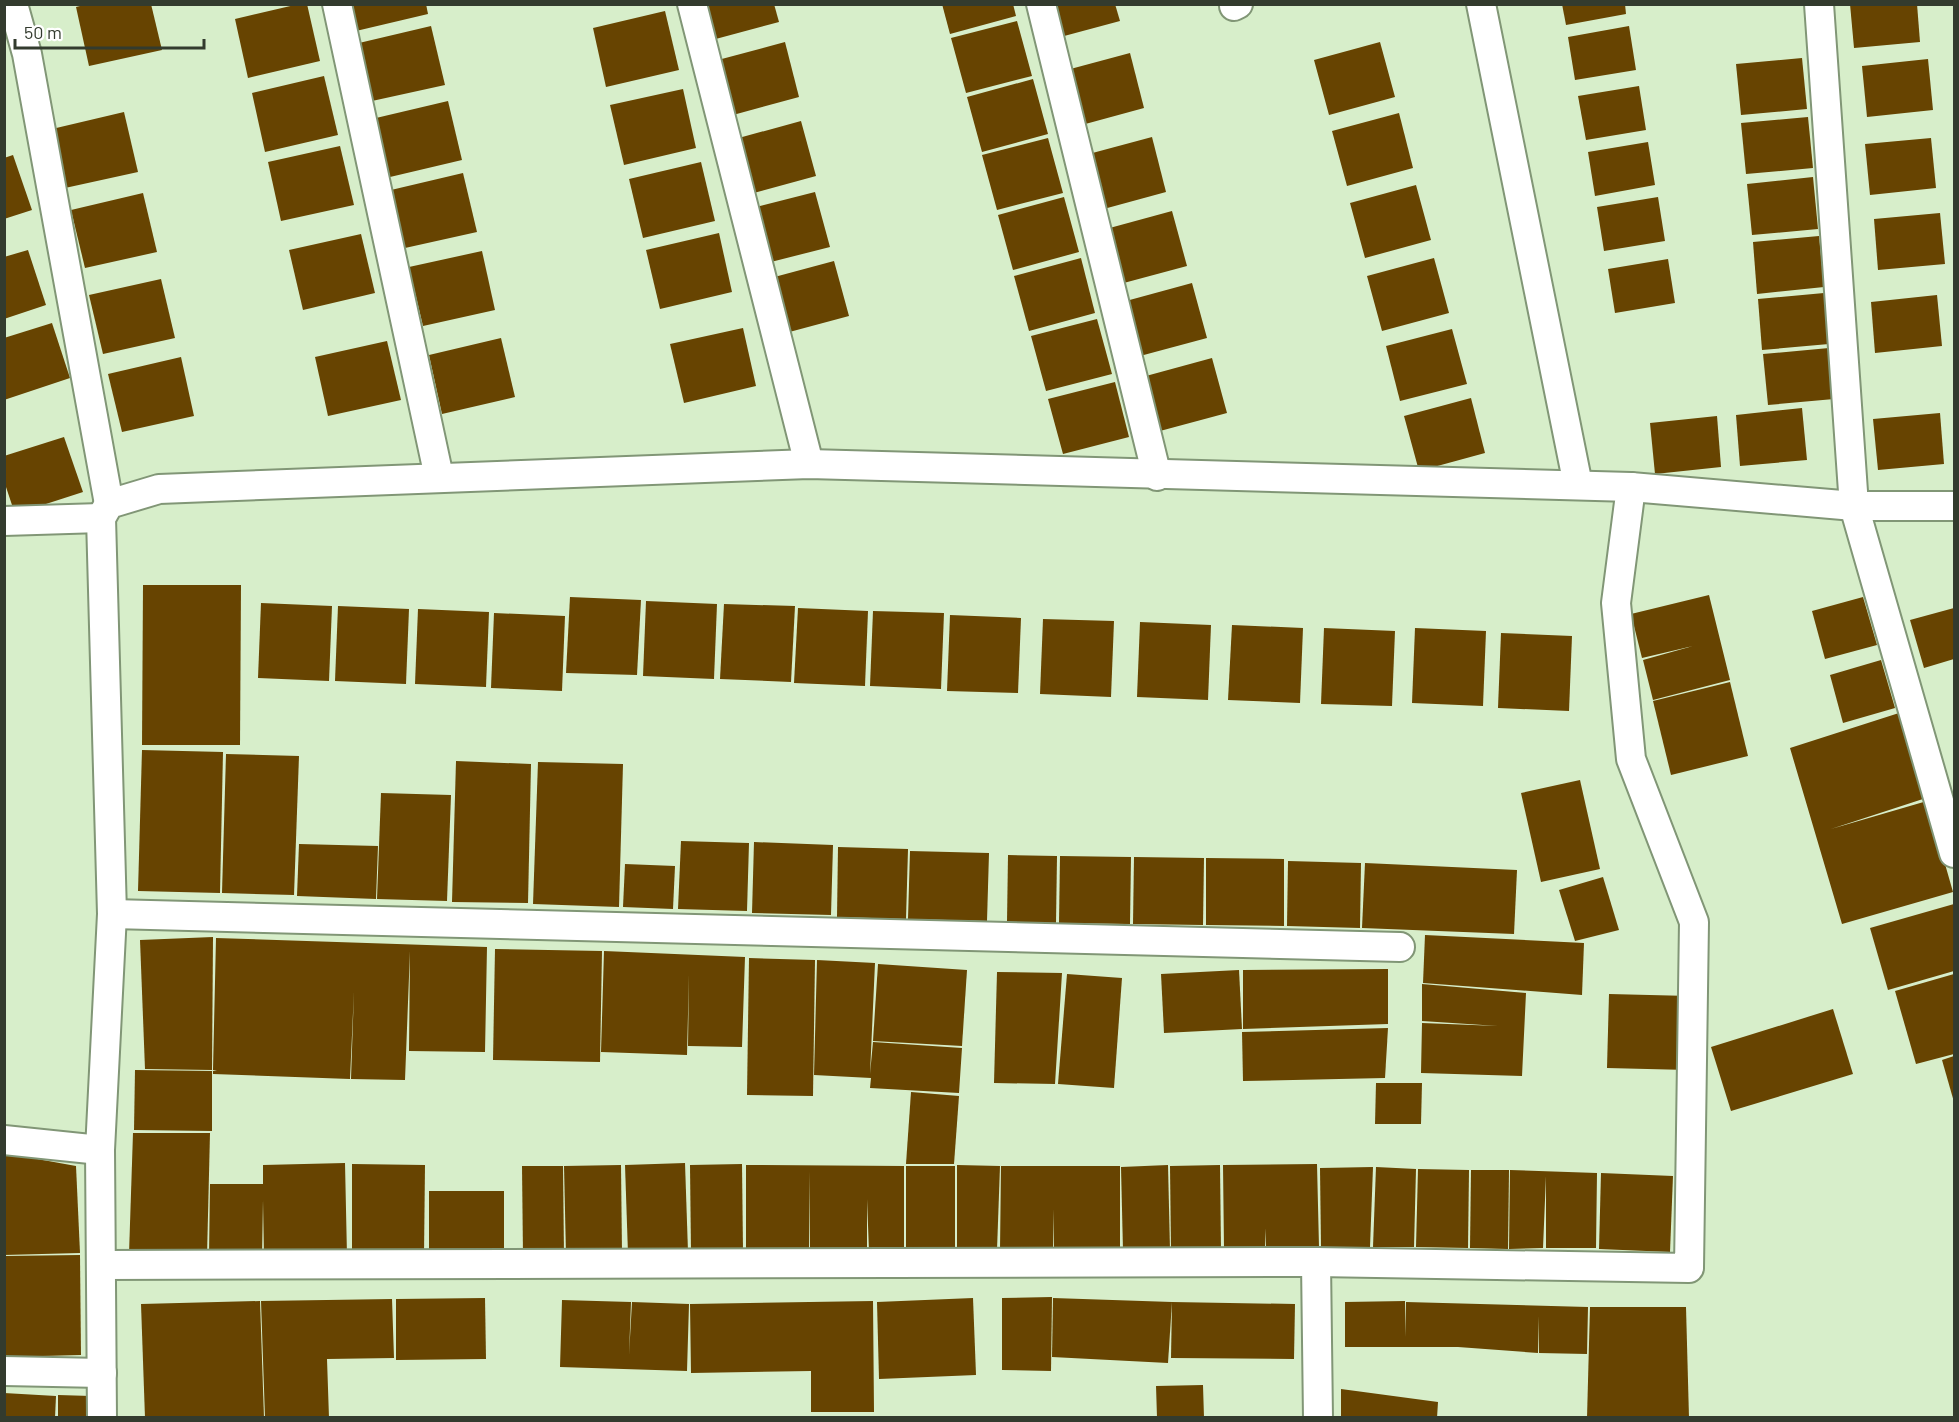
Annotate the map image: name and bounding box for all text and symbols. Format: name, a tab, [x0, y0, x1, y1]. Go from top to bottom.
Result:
scale bar	[15, 12, 204, 50]
text: 50 m	[24, 21, 62, 43]

